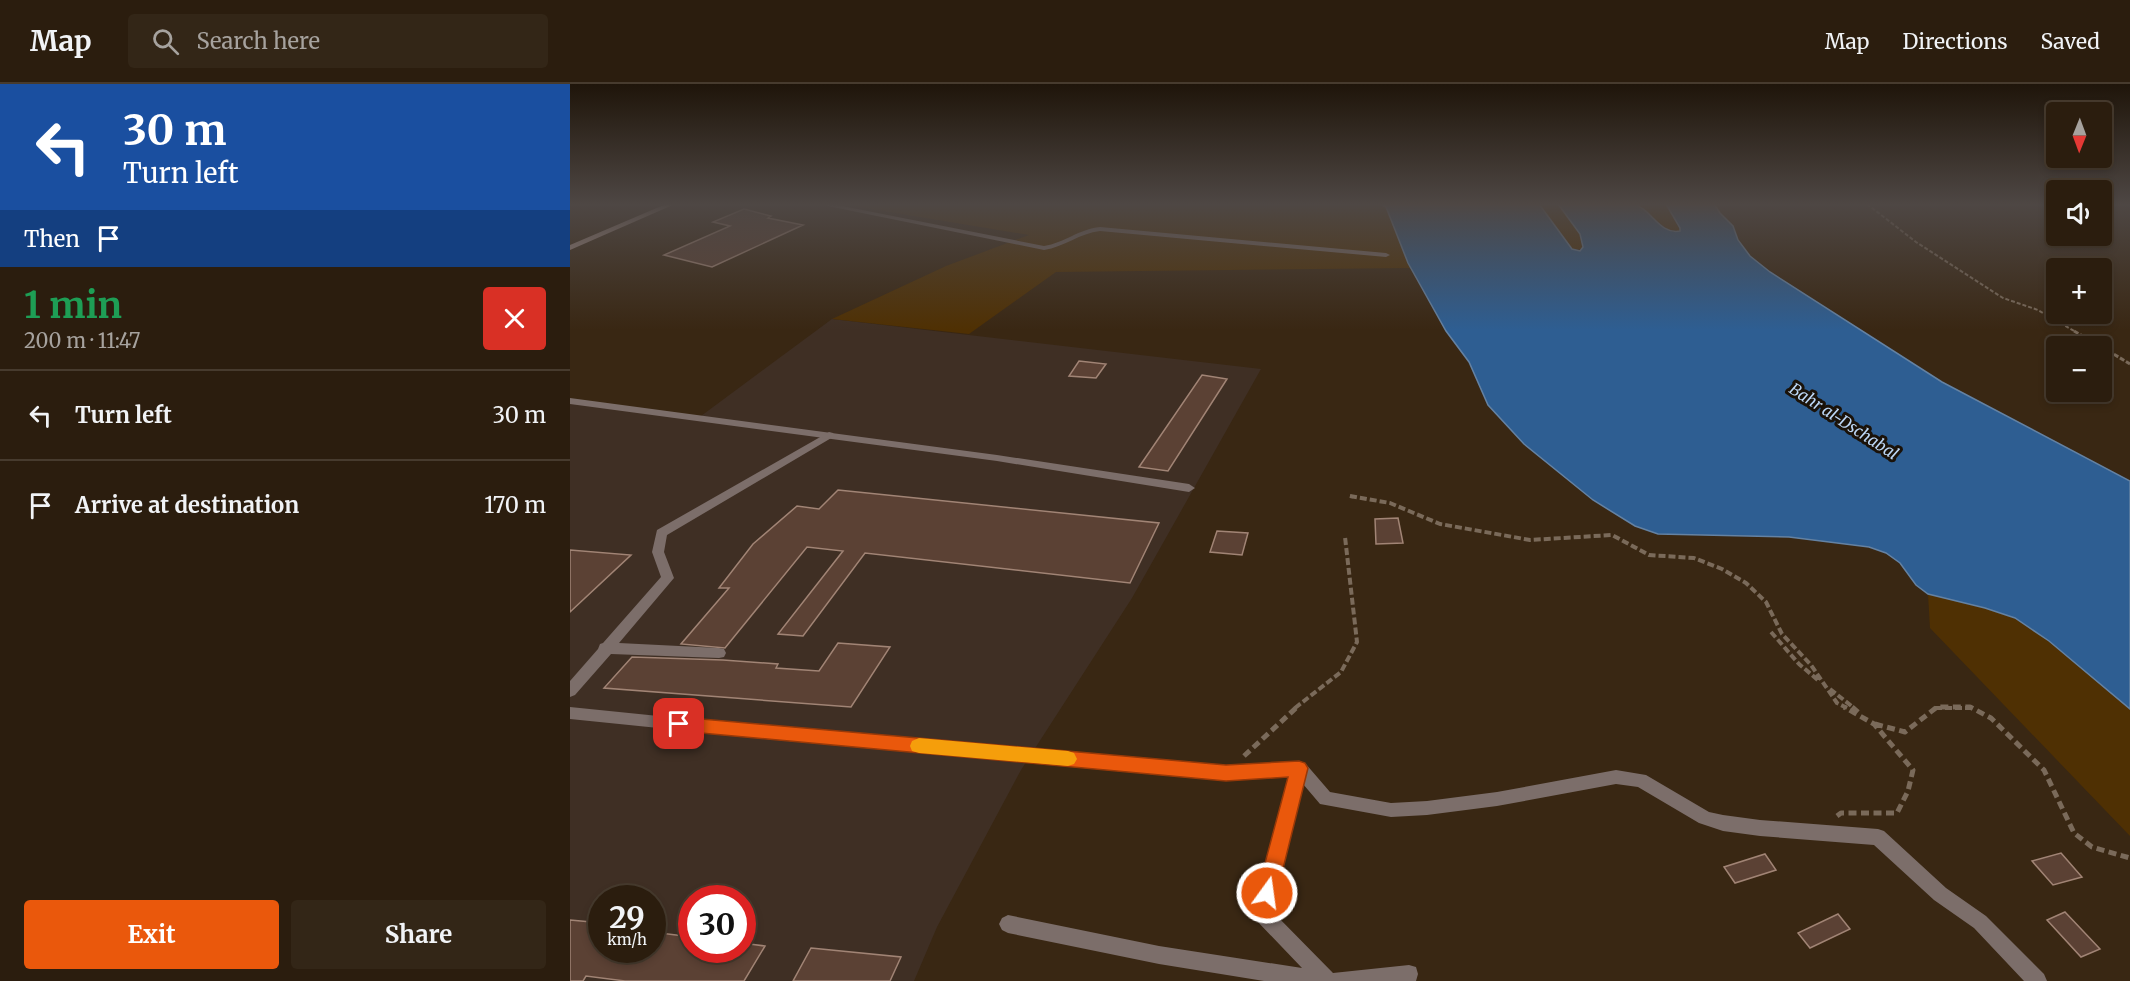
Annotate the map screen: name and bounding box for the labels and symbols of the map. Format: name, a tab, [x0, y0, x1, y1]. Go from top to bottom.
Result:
north arrow	[2046, 102, 2112, 168]
water label: Bahr al-Dschabal	[1786, 378, 1902, 464]
pin	[653, 698, 704, 749]
position arrow	[1235, 861, 1299, 925]
speed limit sign: 30	[678, 885, 756, 963]

